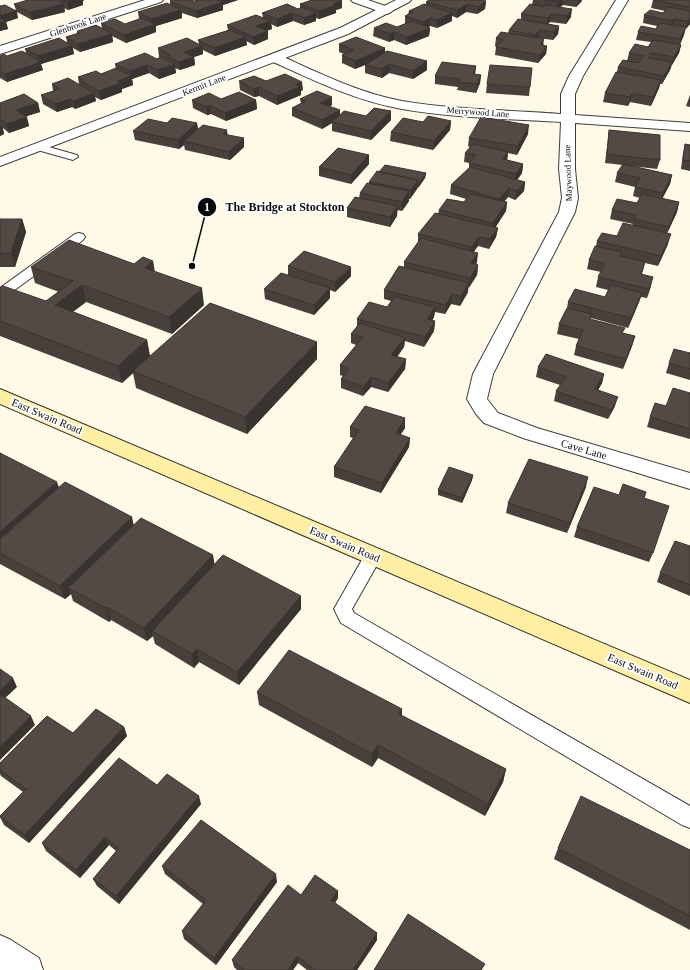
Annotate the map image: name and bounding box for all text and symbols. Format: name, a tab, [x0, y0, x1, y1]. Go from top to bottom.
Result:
street label: Glenbrook Lane	[49, 11, 107, 39]
street label: Kermit Lane	[181, 72, 227, 98]
street label: Merrywood Lane	[446, 105, 510, 119]
street label: Maywood Lane	[562, 144, 574, 202]
callout: The Bridge at Stockton	[197, 195, 352, 219]
text: 1	[204, 200, 210, 214]
text: The Bridge at Stockton	[225, 200, 345, 214]
street label: East Swain Road	[10, 396, 84, 436]
street label: Cave Lane	[560, 437, 609, 461]
street label: East Swain Road	[308, 524, 382, 564]
street label: East Swain Road	[606, 651, 680, 691]

